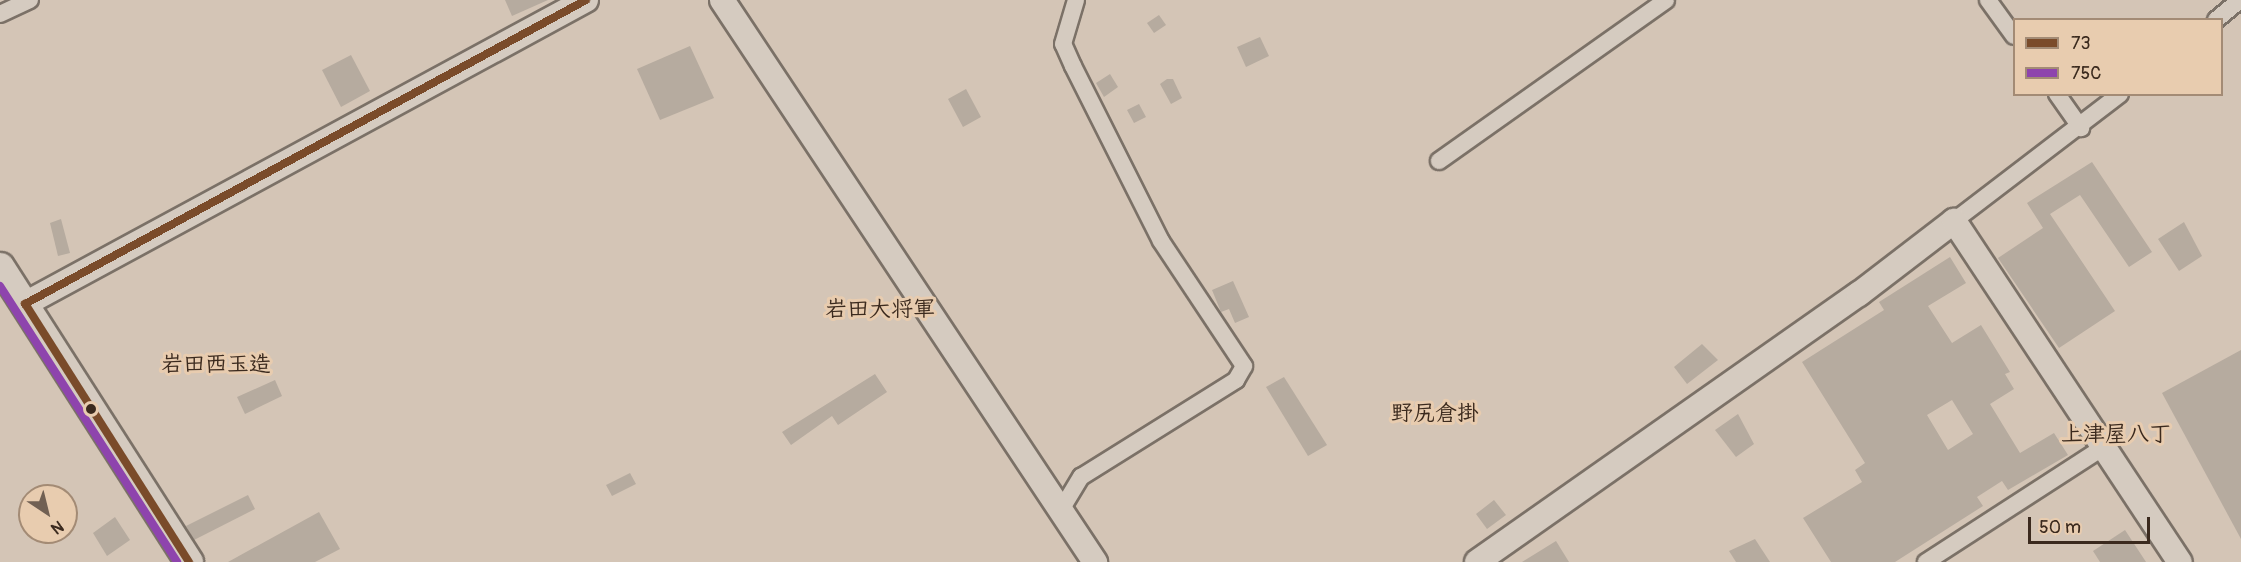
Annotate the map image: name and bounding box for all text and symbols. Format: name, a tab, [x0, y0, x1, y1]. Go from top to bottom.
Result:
legend	[2013, 18, 2223, 96]
text: 73	[2071, 32, 2091, 55]
text: 75C	[2071, 62, 2101, 85]
district label: 岩田大将軍	[825, 297, 935, 323]
district label: 岩田西玉造	[161, 352, 271, 378]
district label: 野尻倉掛	[1391, 401, 1479, 427]
unlabelled marker	[85, 403, 97, 415]
district label: 上津屋八丁	[2061, 422, 2171, 448]
north arrow	[18, 484, 78, 544]
scale bar	[2031, 505, 2152, 543]
text: N	[47, 516, 67, 538]
text: 50 m	[2039, 516, 2081, 539]

